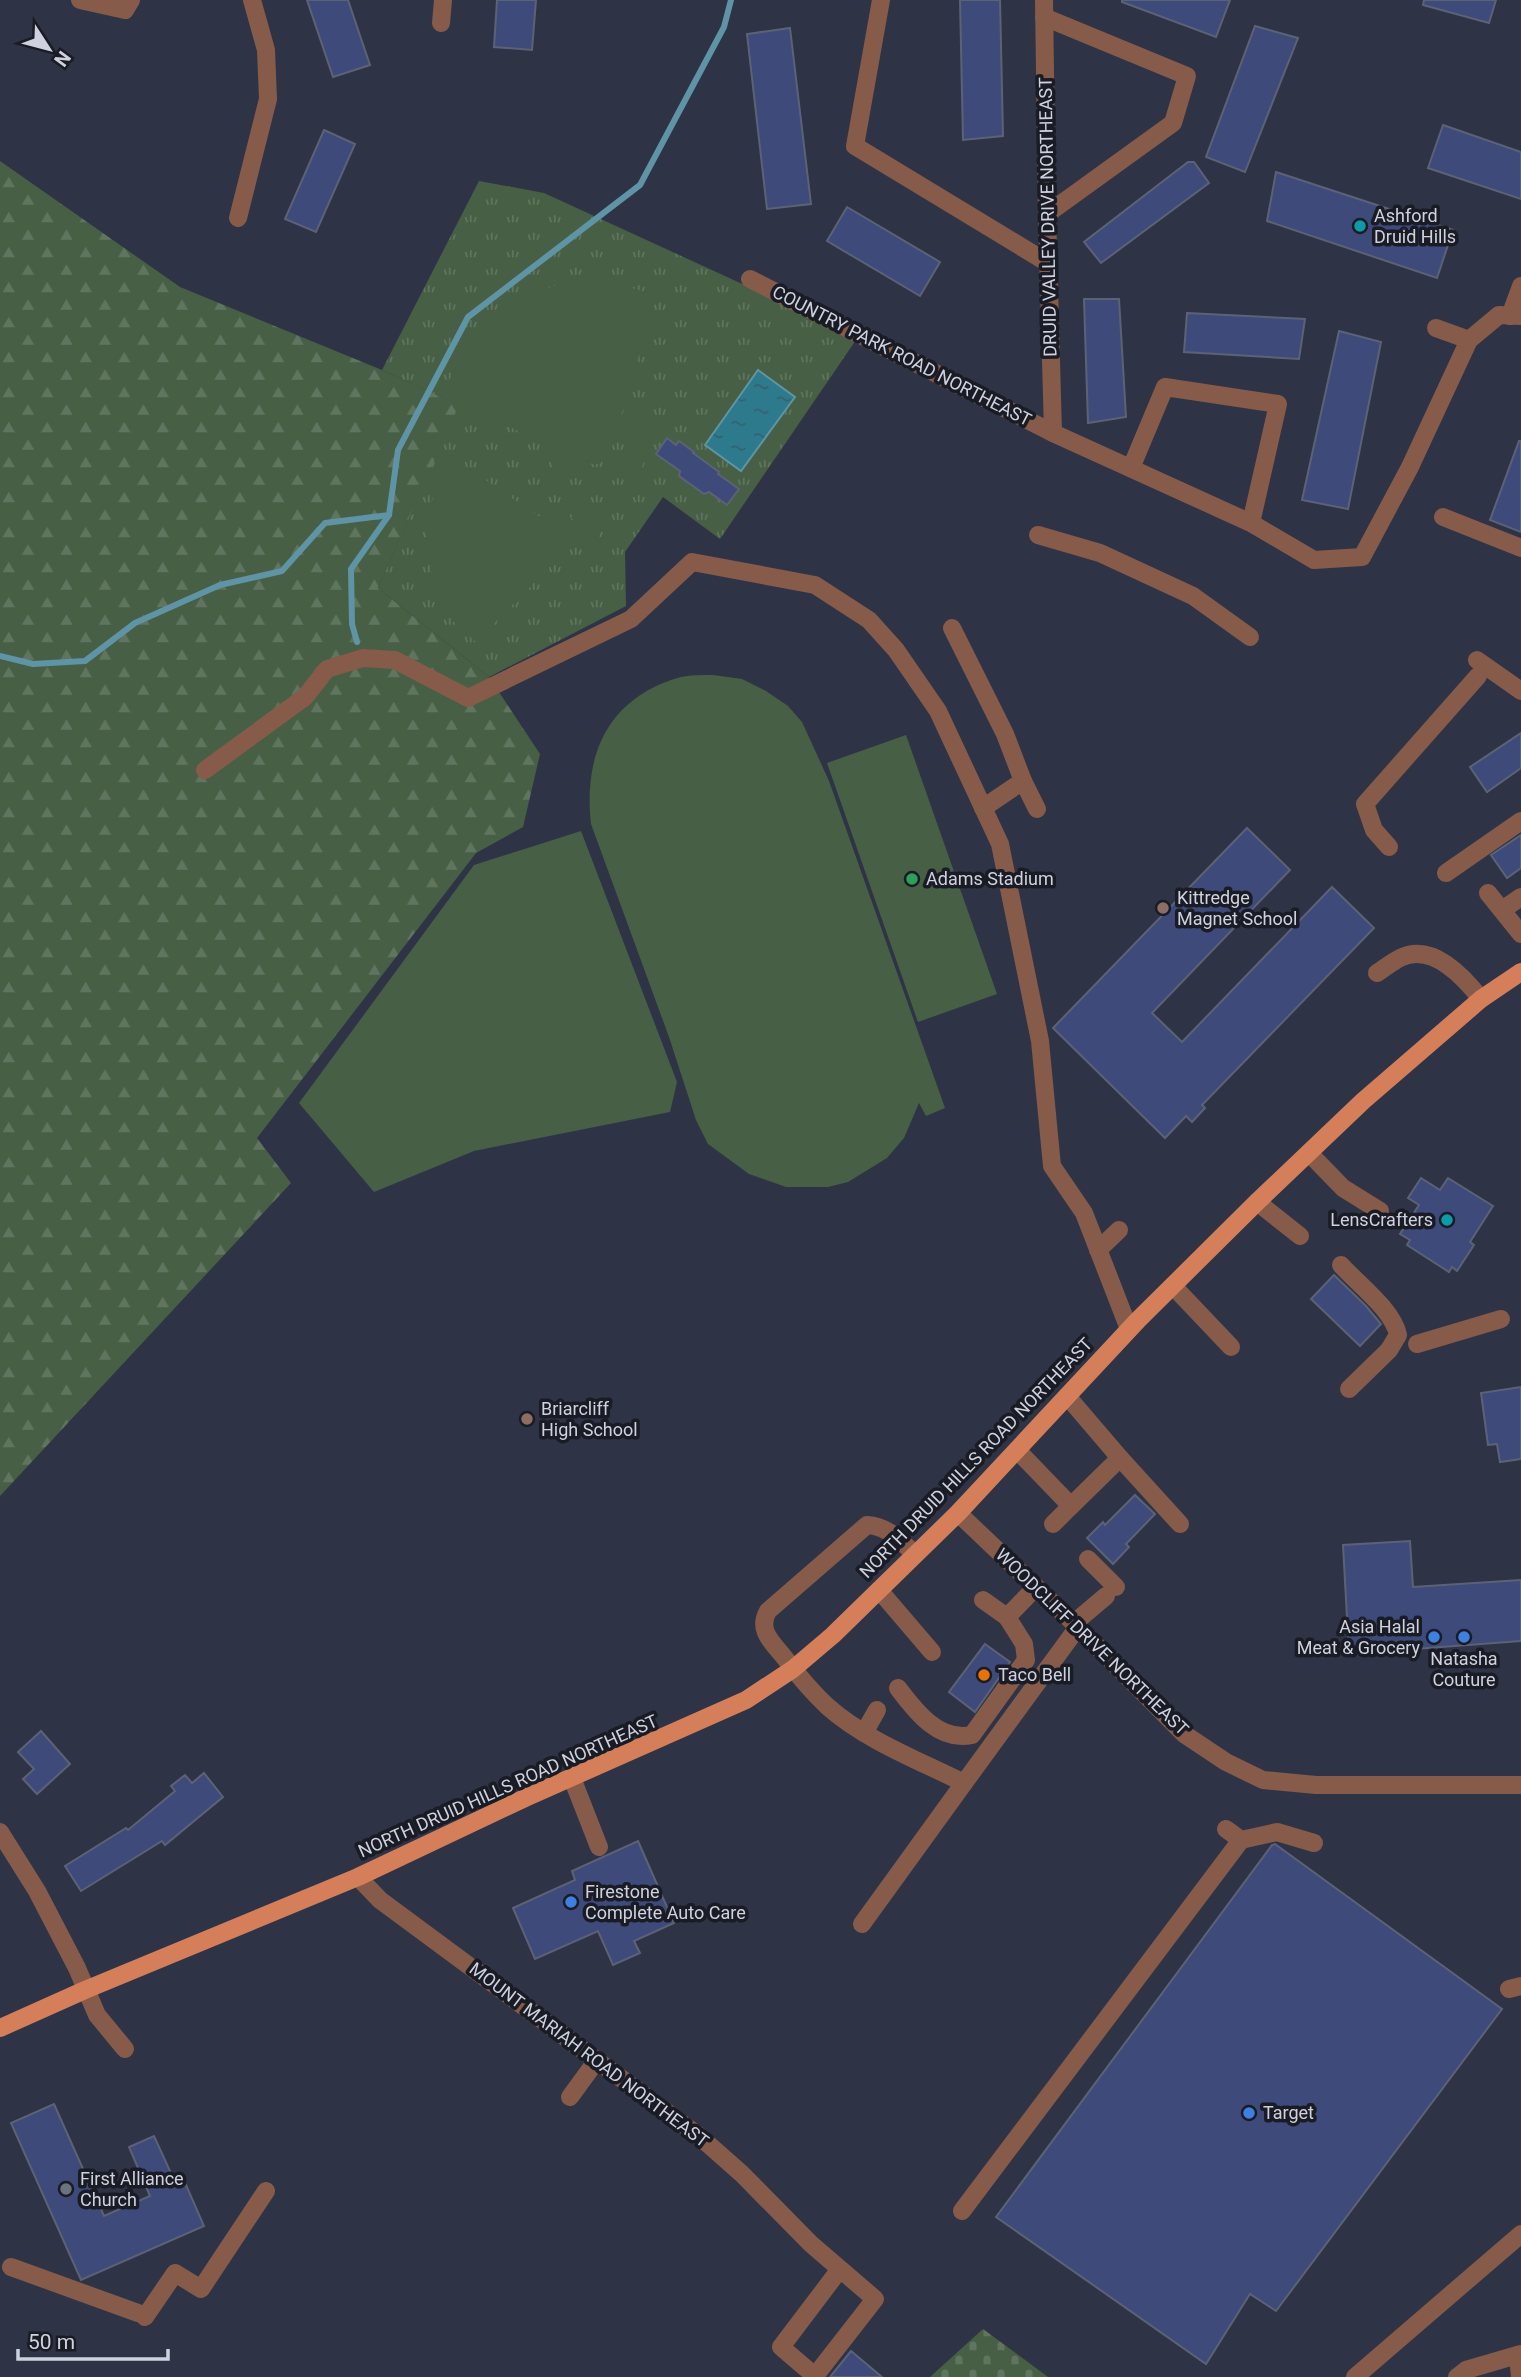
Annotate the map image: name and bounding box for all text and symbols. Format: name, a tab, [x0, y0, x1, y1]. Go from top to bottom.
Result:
north arrow	[14, 14, 84, 84]
text: N	[49, 47, 76, 71]
street label: DRUID VALLEY DRIVE NORTHEAST	[1035, 77, 1060, 357]
place label: Ashford Druid Hills	[1374, 205, 1456, 247]
marker: Ashford Druid Hills	[1352, 218, 1368, 234]
street label: COUNTRY PARK ROAD NORTHEAST	[769, 281, 1035, 430]
place label: Adams Stadium	[926, 868, 1054, 889]
marker: Adams Stadium	[904, 871, 920, 887]
place label: Kittredge Magnet School	[1177, 887, 1297, 929]
marker: Kittredge Magnet School	[1155, 900, 1171, 916]
place label: LensCrafters	[1330, 1209, 1433, 1230]
marker: LensCrafters	[1439, 1212, 1455, 1228]
street label: NORTH DRUID HILLS ROAD NORTHEAST	[855, 1333, 1096, 1582]
place label: Briarcliff High School	[541, 1398, 638, 1440]
marker: Briarcliff High School	[519, 1411, 535, 1427]
street label: WOODCLIFF DRIVE NORTHEAST	[992, 1544, 1193, 1740]
place label: Asia Halal Meat & Grocery	[1297, 1616, 1420, 1658]
marker: Asia Halal Meat & Grocery	[1426, 1629, 1442, 1645]
marker: Natasha Couture	[1456, 1629, 1472, 1645]
place label: Natasha Couture	[1430, 1648, 1498, 1690]
place label: Taco Bell	[998, 1664, 1071, 1685]
marker: Taco Bell	[976, 1667, 992, 1683]
street label: NORTH DRUID HILLS ROAD NORTHEAST	[355, 1710, 661, 1861]
place label: Firestone Complete Auto Care	[585, 1881, 746, 1923]
marker: Firestone Complete Auto Care	[563, 1894, 579, 1910]
street label: MOUNT MARIAH ROAD NORTHEAST	[466, 1958, 713, 2152]
place label: Target	[1263, 2102, 1314, 2123]
marker: Target	[1241, 2105, 1257, 2121]
place label: First Alliance Church	[80, 2168, 184, 2210]
marker: First Alliance Church	[58, 2181, 74, 2197]
scale bar	[18, 2318, 168, 2362]
text: 50 m	[28, 2330, 75, 2354]

